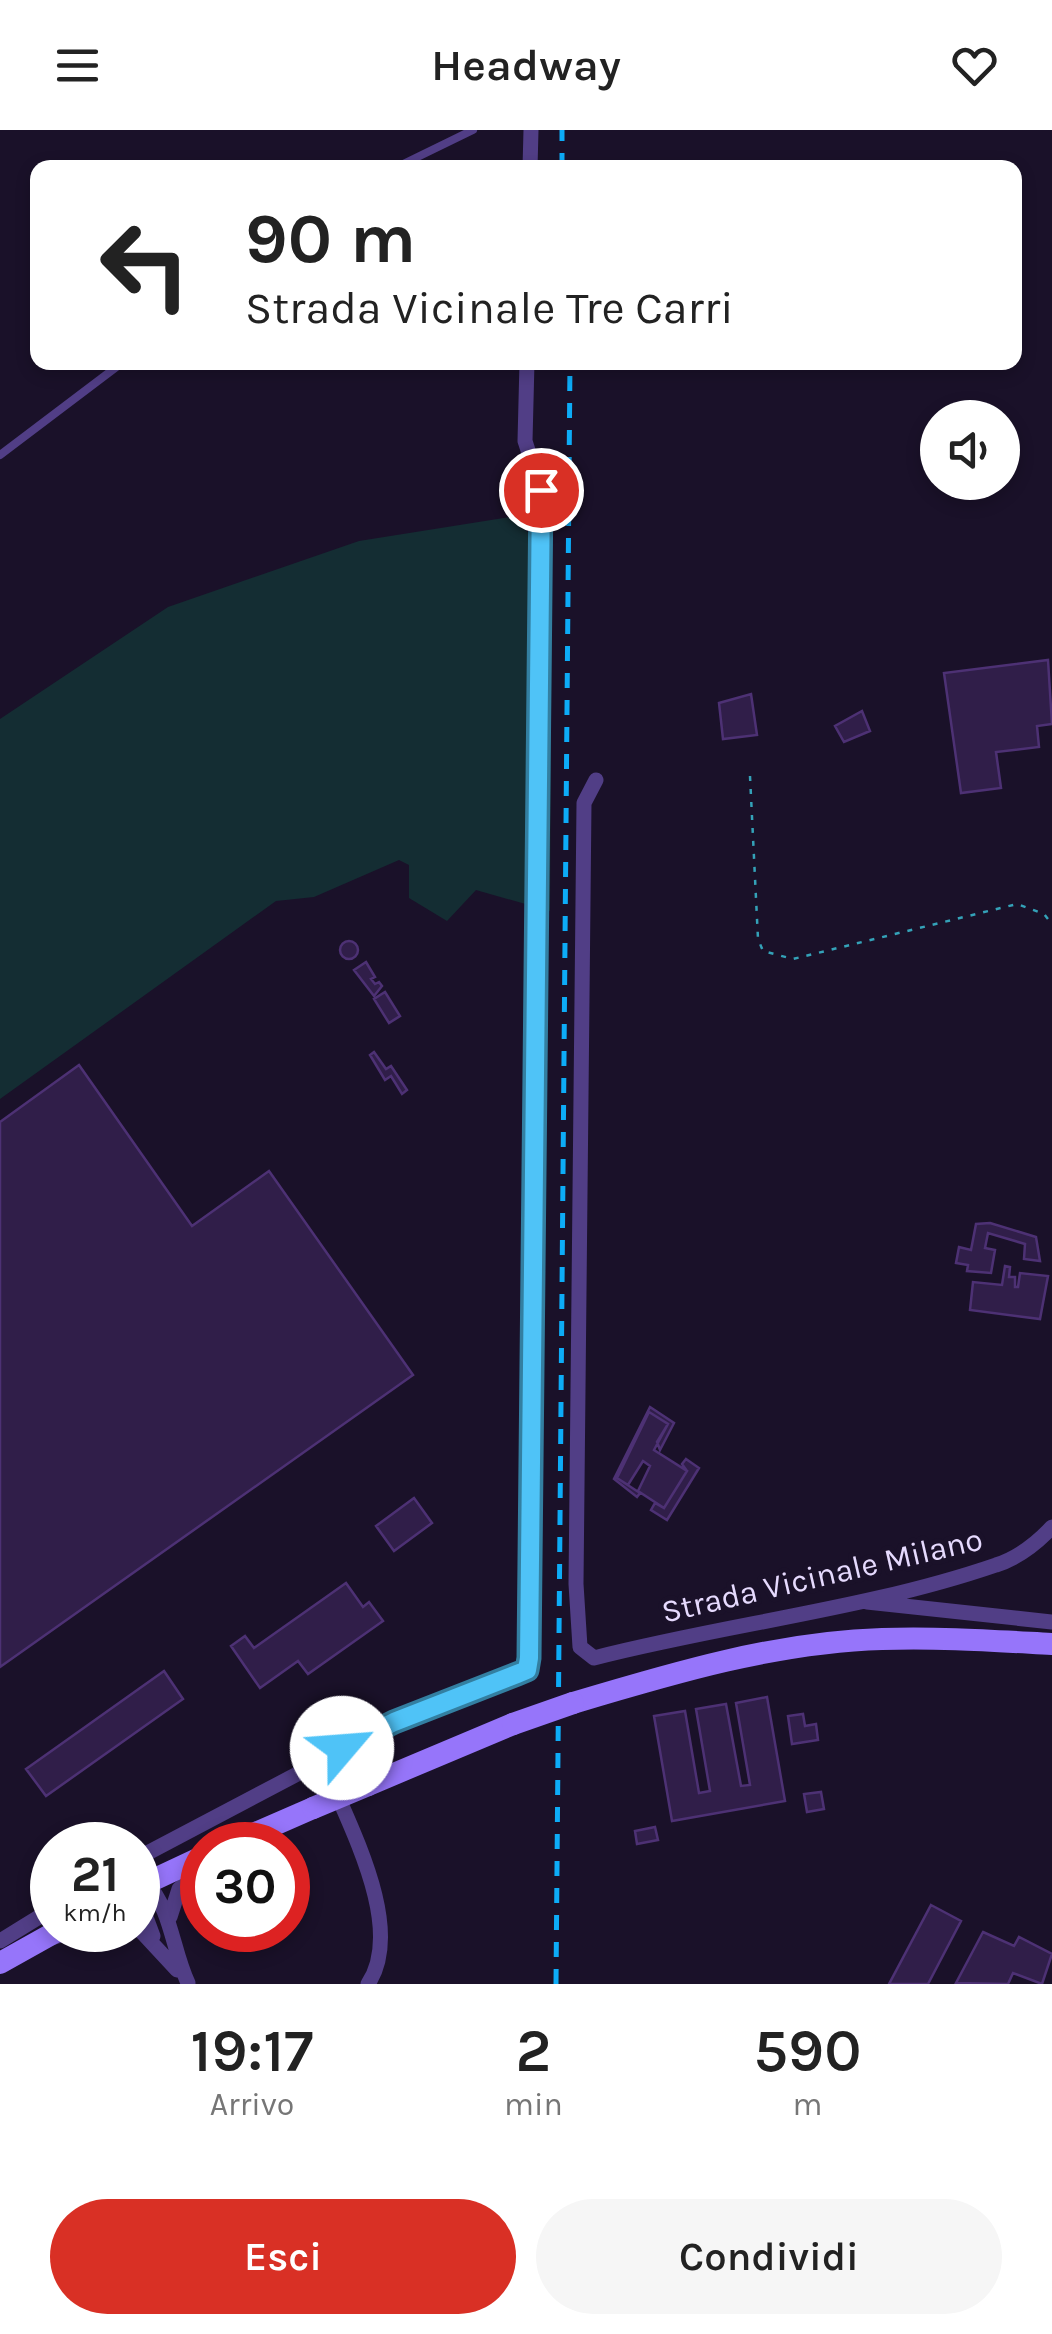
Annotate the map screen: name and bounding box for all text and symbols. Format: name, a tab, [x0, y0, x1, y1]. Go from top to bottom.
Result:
icon: menu	[50, 38, 105, 93]
icon: heart	[947, 38, 1002, 93]
text: Headway	[431, 39, 621, 91]
text: 90 m	[245, 198, 416, 280]
icon: left	[80, 200, 210, 330]
text: Strada Vicinale Tre Carri	[245, 282, 734, 334]
map controls	[920, 400, 1020, 500]
button: sound	[920, 400, 1020, 500]
pin	[499, 448, 584, 533]
icon: arrive	[514, 463, 569, 518]
street label: Strada Vicinale Milano	[658, 1521, 986, 1630]
position arrow	[290, 1696, 394, 1800]
speed limit sign: 30	[180, 1822, 310, 1952]
text: 21	[71, 1845, 119, 1904]
text: km/h	[63, 1898, 127, 1927]
text: 19:17	[191, 2016, 314, 2086]
text: 2	[516, 2016, 551, 2086]
text: 590	[753, 2016, 861, 2086]
text: Arrivo	[210, 2086, 294, 2123]
text: min	[504, 2086, 563, 2123]
text: m	[792, 2086, 822, 2123]
button: Esci	[50, 2199, 516, 2314]
button: Condividi	[536, 2199, 1002, 2314]

